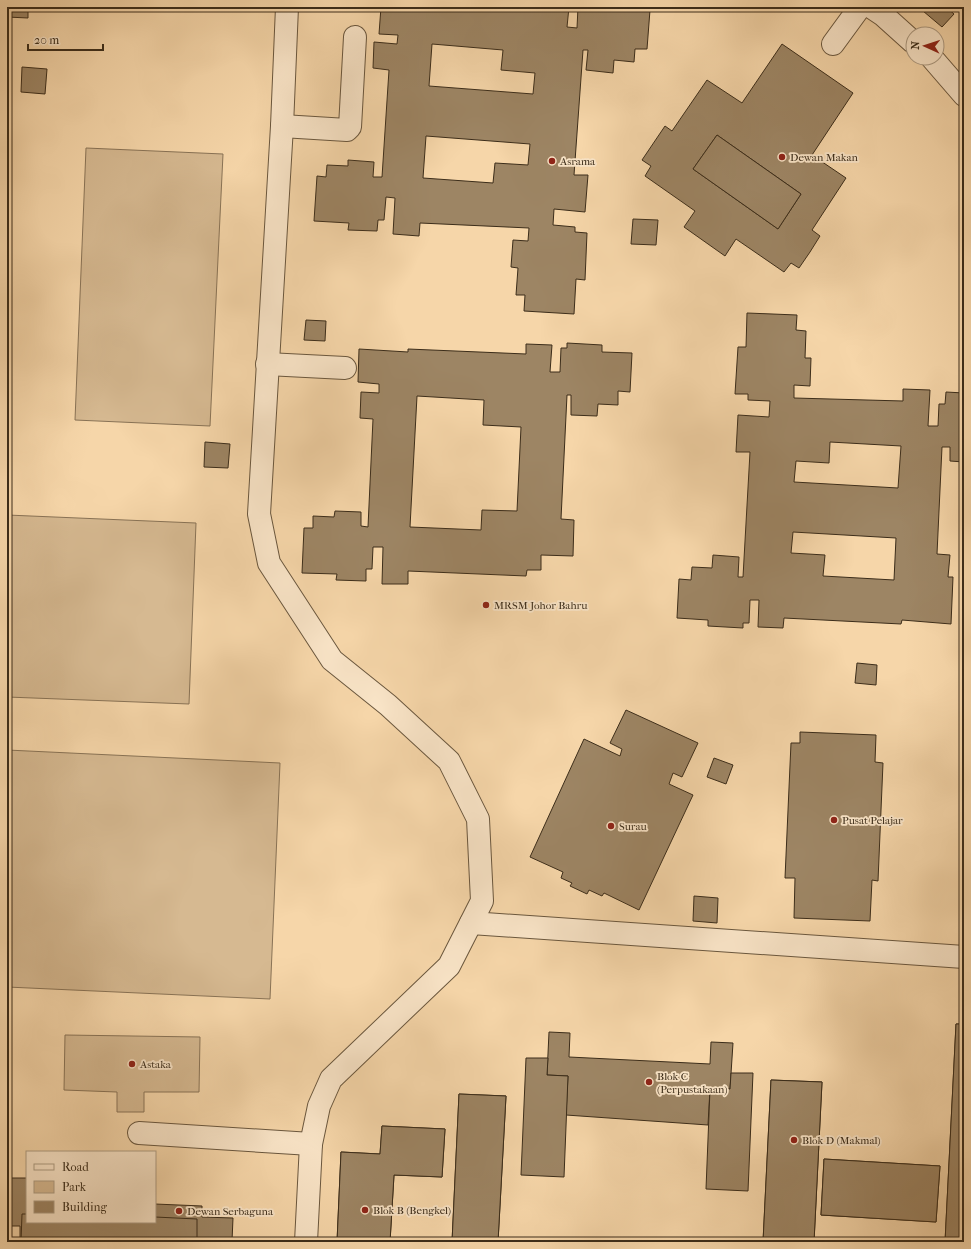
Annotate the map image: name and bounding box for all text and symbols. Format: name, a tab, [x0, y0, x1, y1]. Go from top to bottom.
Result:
scale bar	[28, 26, 103, 52]
north arrow	[905, 26, 945, 66]
text: 20 m	[34, 33, 59, 47]
text: N	[909, 40, 922, 50]
place label: Dewan Makan	[790, 151, 859, 164]
marker: Dewan Makan	[777, 152, 787, 162]
place label: Asrama	[559, 155, 596, 168]
marker: Asrama	[547, 156, 557, 166]
place label: MRSM Johor Bahru	[494, 599, 588, 612]
marker: MRSM Johor Bahru	[481, 600, 491, 610]
place label: Pusat Pelajar	[842, 814, 903, 827]
marker: Pusat Pelajar	[829, 815, 839, 825]
place label: Surau	[619, 820, 648, 833]
marker: Surau	[606, 821, 616, 831]
place label: Astaka	[139, 1058, 172, 1071]
marker: Astaka	[127, 1059, 137, 1069]
place label: Blok C (Perpustakaan)	[657, 1070, 727, 1096]
marker: Blok C (Perpustakaan)	[644, 1077, 654, 1087]
place label: Blok D (Makmal)	[802, 1134, 881, 1147]
marker: Blok D (Makmal)	[789, 1135, 799, 1145]
legend	[26, 1151, 156, 1223]
text: Road	[62, 1160, 89, 1174]
text: Park	[62, 1180, 87, 1194]
text: Building	[62, 1200, 107, 1214]
place label: Blok B (Bengkel)	[373, 1204, 451, 1217]
place label: Dewan Serbaguna	[187, 1205, 274, 1218]
marker: Blok B (Bengkel)	[360, 1205, 370, 1215]
marker: Dewan Serbaguna	[174, 1206, 184, 1216]

